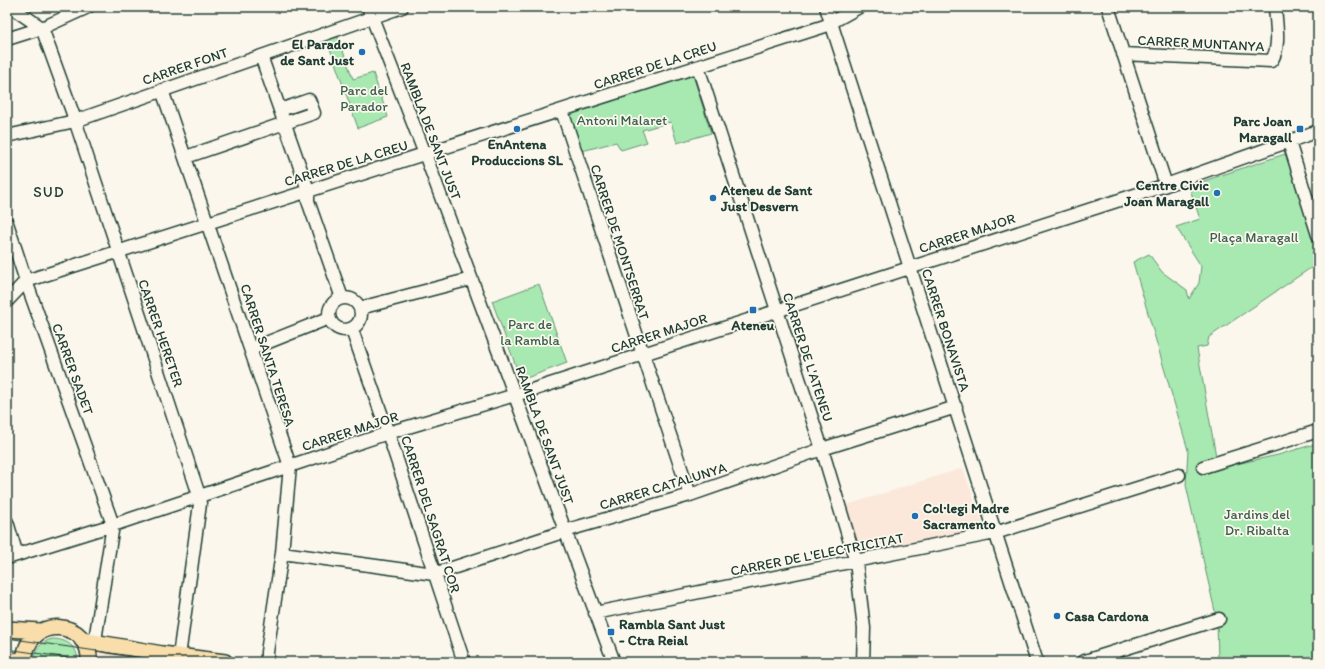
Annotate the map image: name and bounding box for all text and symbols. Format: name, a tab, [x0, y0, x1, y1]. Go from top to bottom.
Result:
street label: CARRER MUNTANYA	[1137, 32, 1265, 55]
place label: El Parador de Sant Just	[280, 36, 355, 69]
street label: CARRER DE LA CREU	[591, 38, 719, 93]
street label: CARRER FONT	[140, 44, 230, 89]
marker: El Parador de Sant Just	[357, 47, 367, 57]
street label: RAMBLA DE SANT JUST	[396, 60, 465, 202]
park label: Parc del Parador	[340, 82, 388, 115]
park label: Antoni Malaret	[577, 112, 667, 129]
place label: Parc Joan Maragall	[1233, 113, 1293, 146]
marker: EnAntena Produccions SL	[512, 124, 522, 134]
marker: Parc Joan Maragall	[1295, 124, 1305, 134]
place label: EnAntena Produccions SL	[471, 136, 564, 169]
street label: CARRER DE LA CREU	[282, 137, 410, 190]
street label: CARRER DE MONTSERRAT	[586, 162, 653, 322]
place label: Centre Civic Joan Maragall	[1123, 177, 1210, 210]
place label: Ateneu de Sant Just Desvern	[720, 182, 813, 215]
district label: SUD	[33, 183, 65, 201]
marker: Centre Civic Joan Maragall	[1212, 188, 1222, 198]
marker: Ateneu de Sant Just Desvern	[708, 193, 718, 203]
street label: CARRER MAJOR	[917, 210, 1018, 257]
park label: Plaça Maragall	[1209, 229, 1299, 246]
street label: CARRER BONAVISTA	[918, 267, 973, 394]
street label: CARRER HERETER	[134, 277, 187, 390]
street label: CARRER SANTA TERESA	[236, 282, 299, 429]
street label: CARRER DE L'ATENEU	[779, 291, 836, 424]
marker: Ateneu	[748, 305, 758, 315]
street label: CARRER MAJOR	[609, 310, 710, 357]
park label: Parc de la Rambla	[500, 316, 561, 349]
place label: Ateneu	[731, 317, 775, 334]
street label: CARRER SADET	[48, 321, 97, 417]
street label: RAMBLA DE SANT JUST	[512, 364, 578, 507]
street label: CARRER MAJOR	[300, 408, 401, 455]
street label: CARRER DEL SAGRAT COR	[397, 433, 464, 595]
street label: CARRER CATALUNYA	[597, 459, 729, 514]
place label: Col·legi Madre Sacramento	[923, 500, 1009, 533]
park label: Jardins del Dr. Ribalta	[1224, 506, 1290, 539]
marker: Col·legi Madre Sacramento	[910, 511, 920, 521]
street label: CARRER DE L'ELECTRICITAT	[729, 529, 905, 580]
place label: Casa Cardona	[1065, 608, 1149, 625]
marker: Casa Cardona	[1052, 611, 1062, 621]
place label: Rambla Sant Just - Ctra Reial	[619, 616, 726, 649]
marker: Rambla Sant Just - Ctra Reial	[606, 627, 616, 637]

